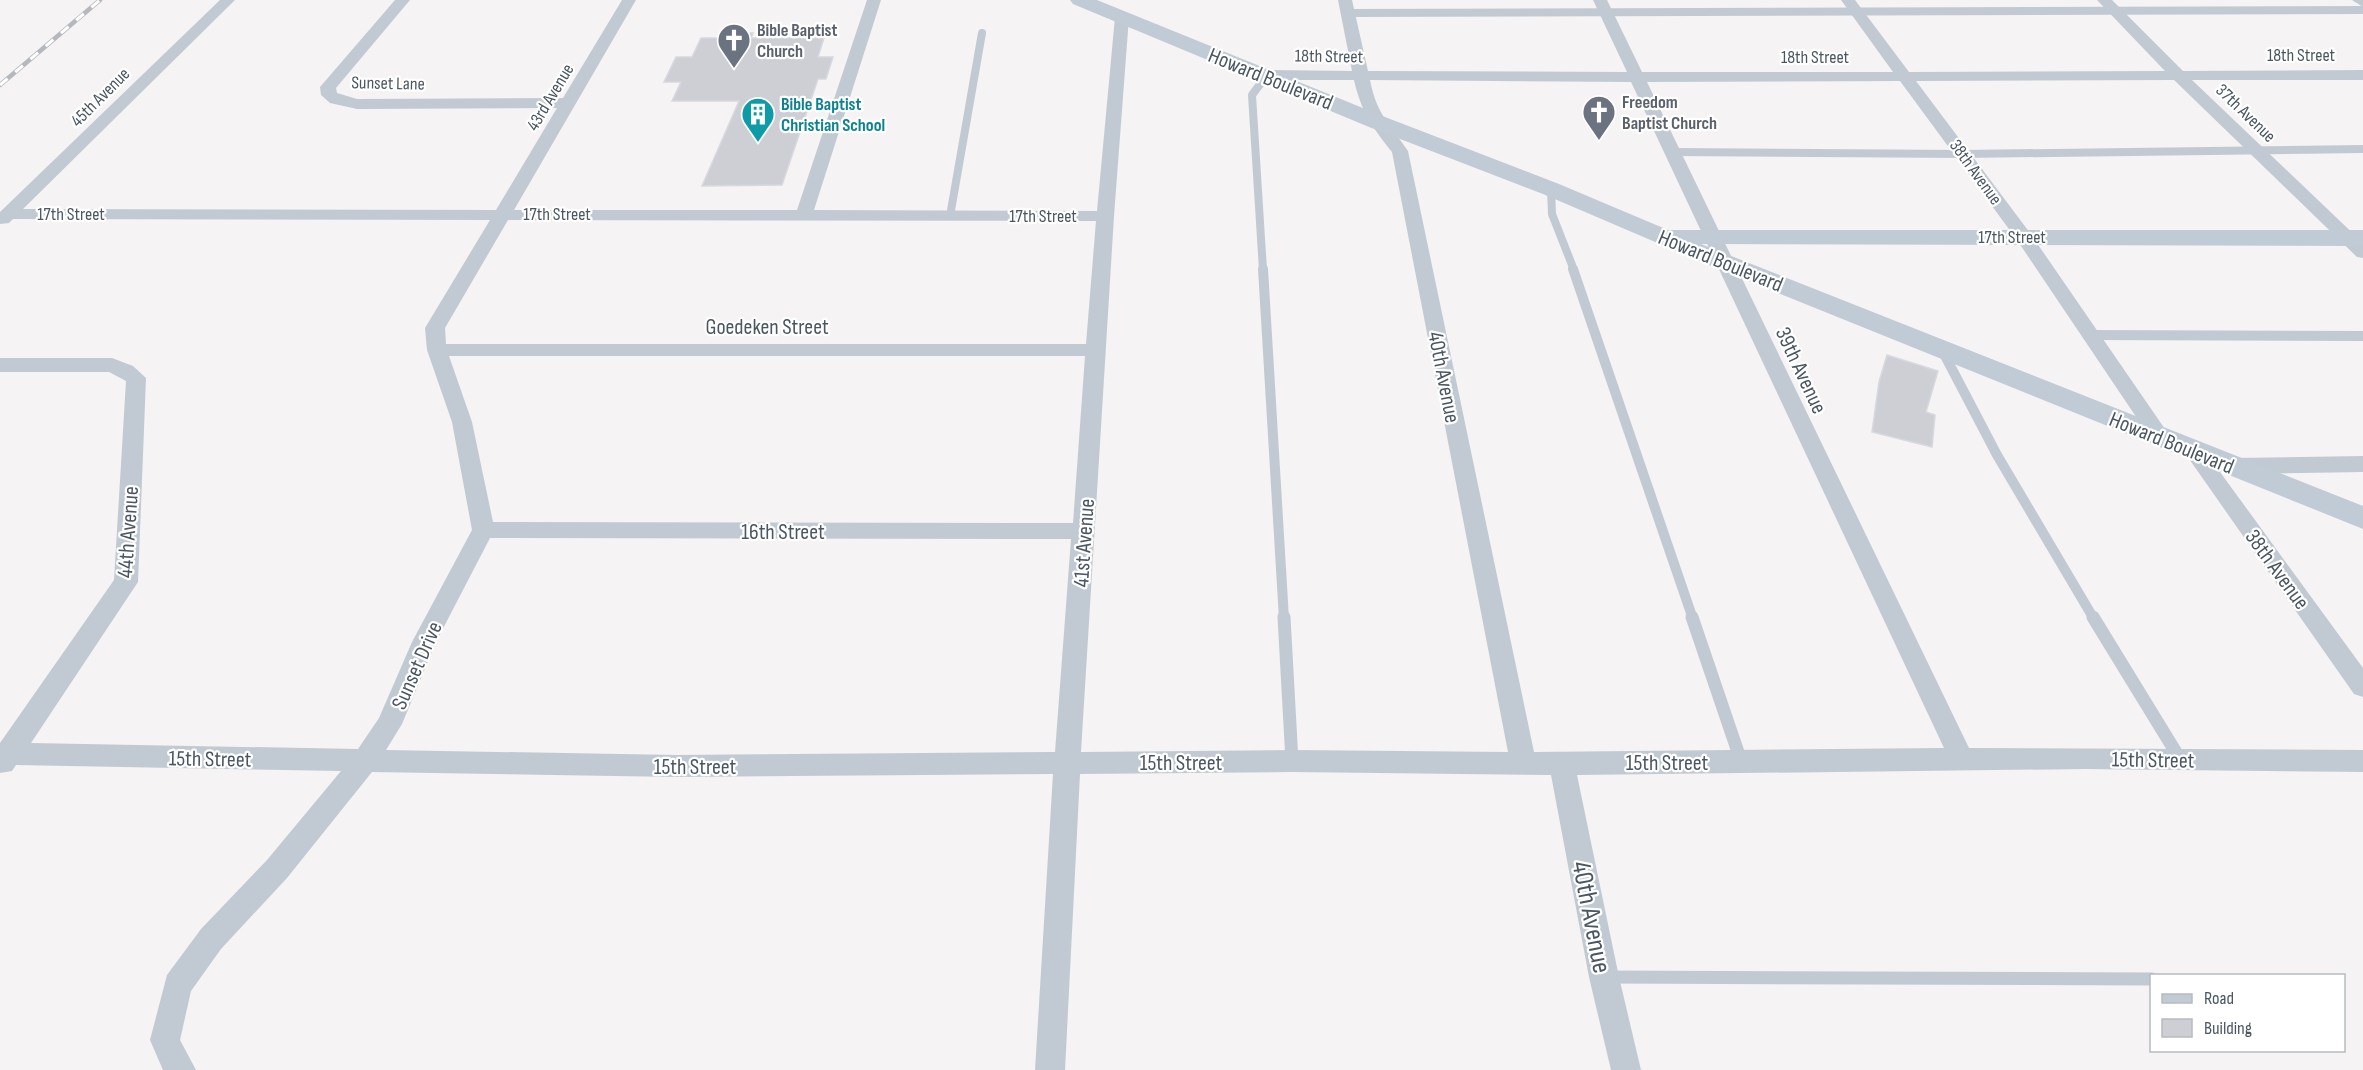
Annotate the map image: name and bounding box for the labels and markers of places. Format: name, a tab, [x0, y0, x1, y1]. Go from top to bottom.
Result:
place label: Bible Baptist Church	[757, 20, 837, 62]
church icon: Bible Baptist Church	[716, 22, 752, 69]
place label: Freedom Baptist Church	[1622, 92, 1717, 134]
place label: Bible Baptist Christian School	[781, 94, 885, 136]
church icon: Freedom Baptist Church	[1581, 94, 1617, 141]
building icon: Bible Baptist Christian School	[740, 96, 776, 143]

